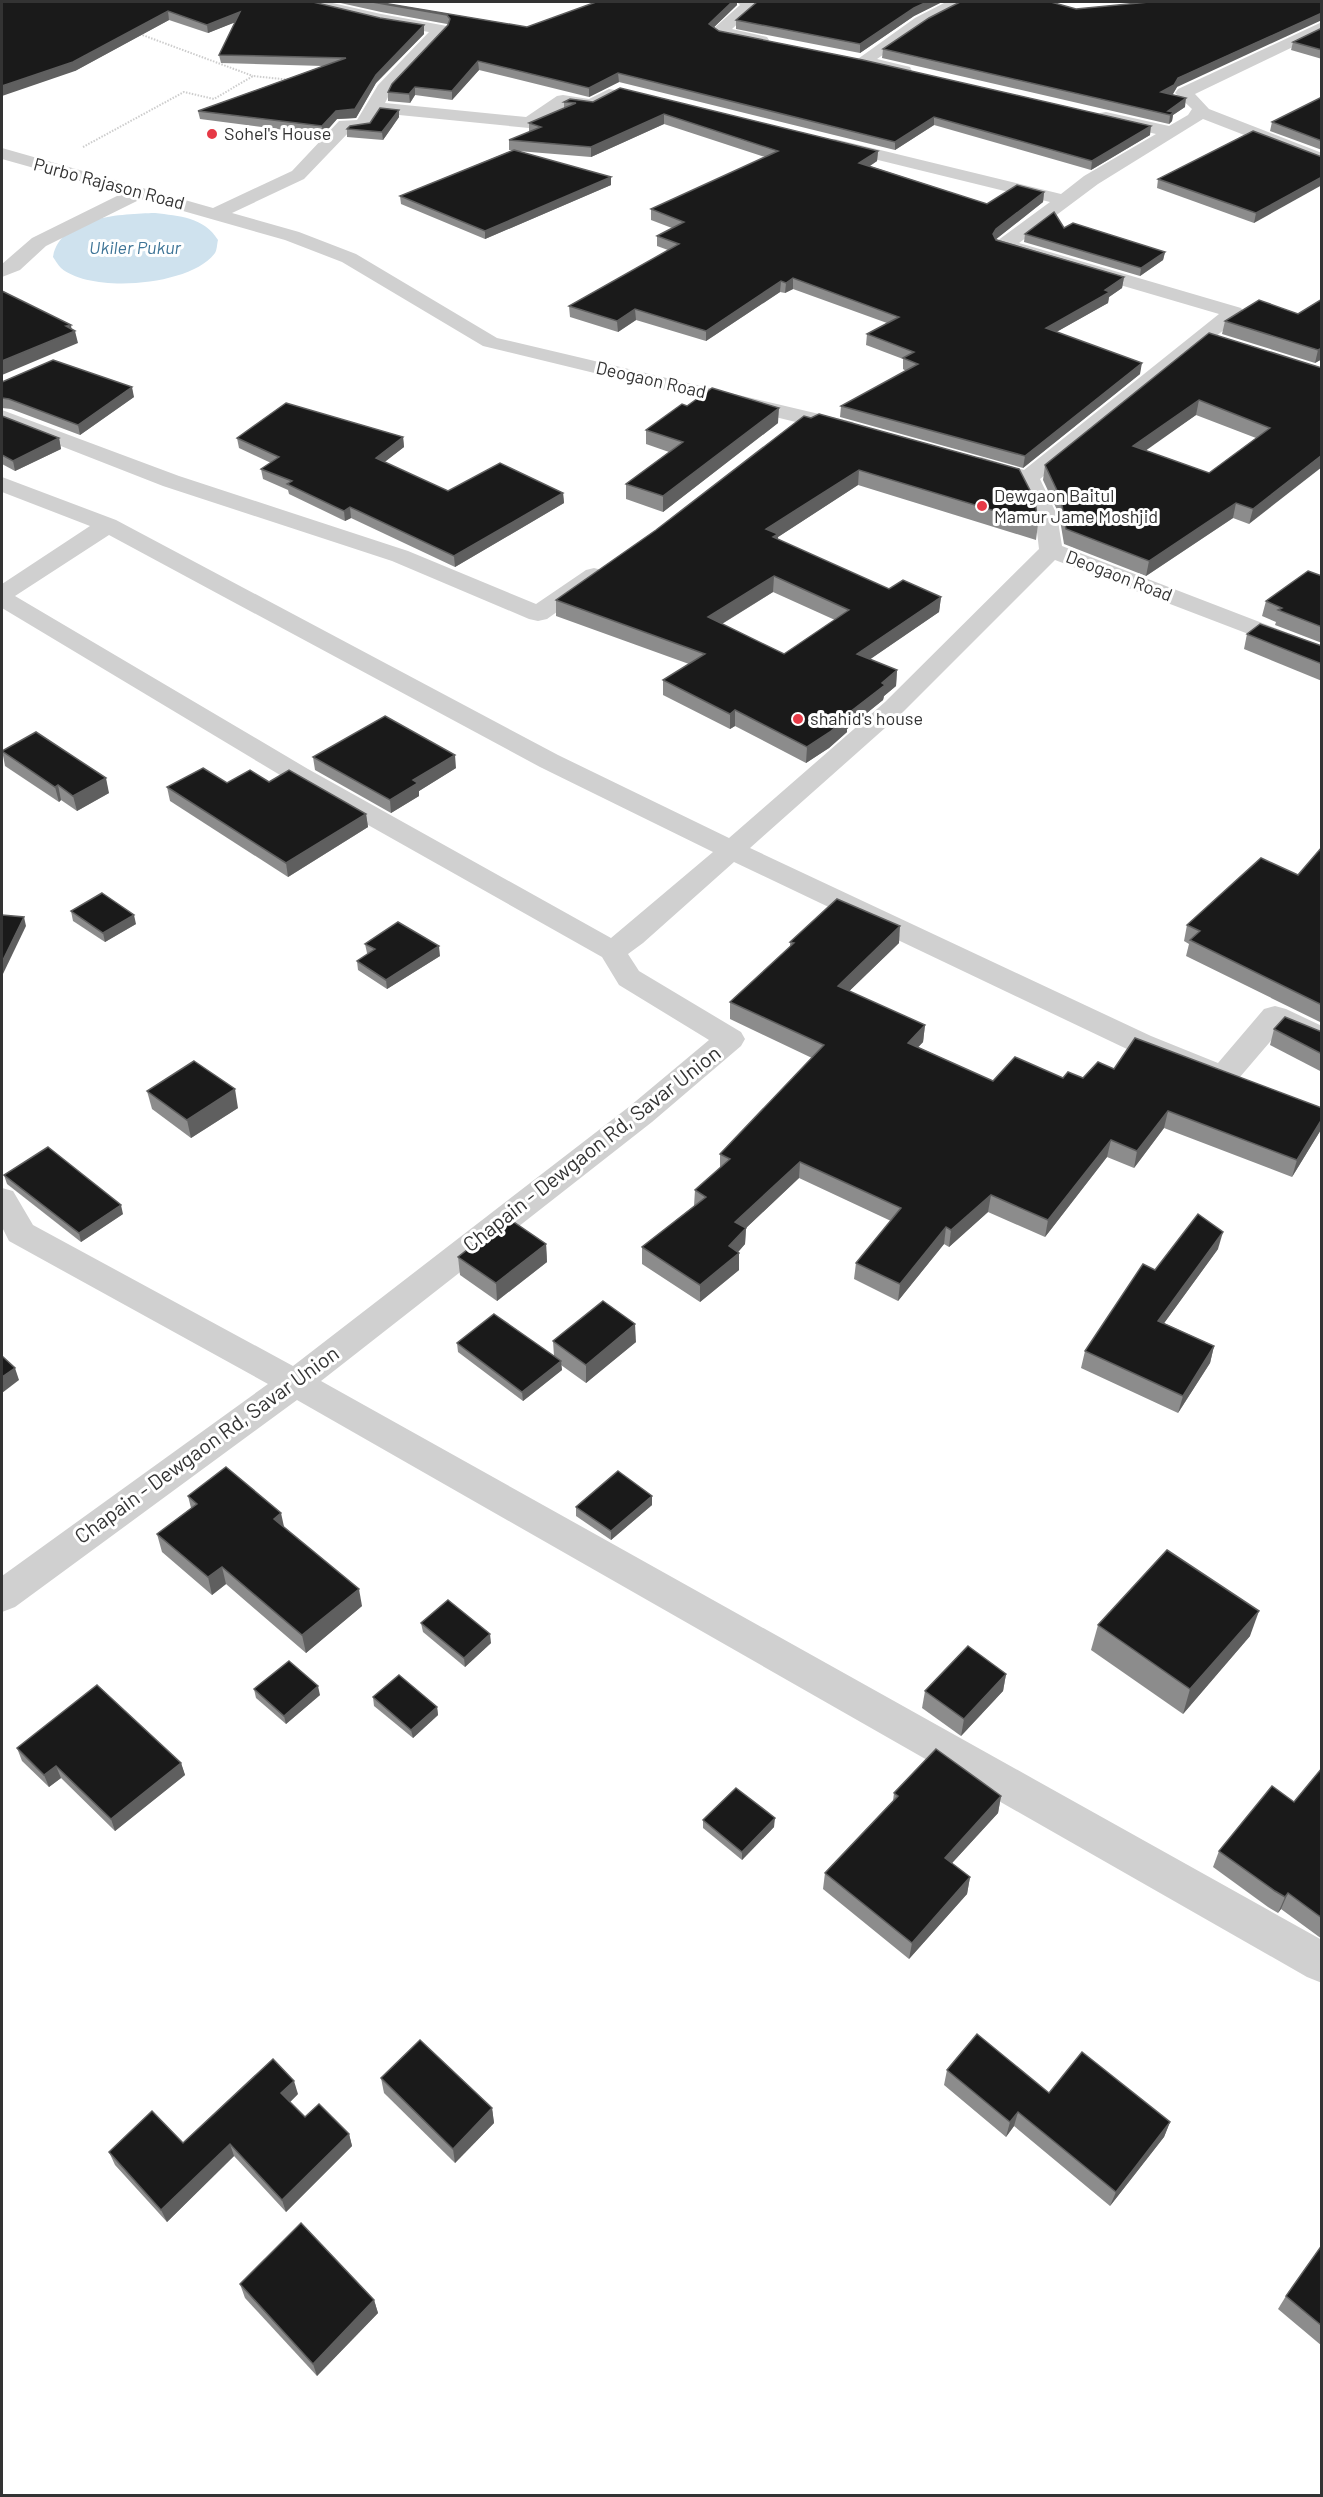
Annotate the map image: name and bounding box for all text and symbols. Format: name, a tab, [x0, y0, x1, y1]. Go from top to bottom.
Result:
place label: Sohel's House	[224, 122, 331, 144]
marker: Sohel's House	[205, 127, 219, 141]
street label: Purbo Rajason Road	[31, 152, 187, 214]
water label: Ukiler Pukur	[89, 236, 182, 258]
street label: Deogaon Road	[594, 356, 708, 402]
place label: Dewgaon Baitul Mamur Jame Moshjid	[994, 484, 1158, 527]
marker: Dewgaon Baitul Mamur Jame Moshjid	[975, 499, 989, 513]
street label: Deogaon Road	[1063, 545, 1176, 605]
place label: shahid's house	[810, 707, 923, 729]
marker: shahid's house	[791, 712, 805, 726]
street label: Chapain - Dewgaon Rd, Savar Union	[457, 1039, 725, 1256]
street label: Chapain - Dewgaon Rd, Savar Union	[69, 1340, 343, 1548]

